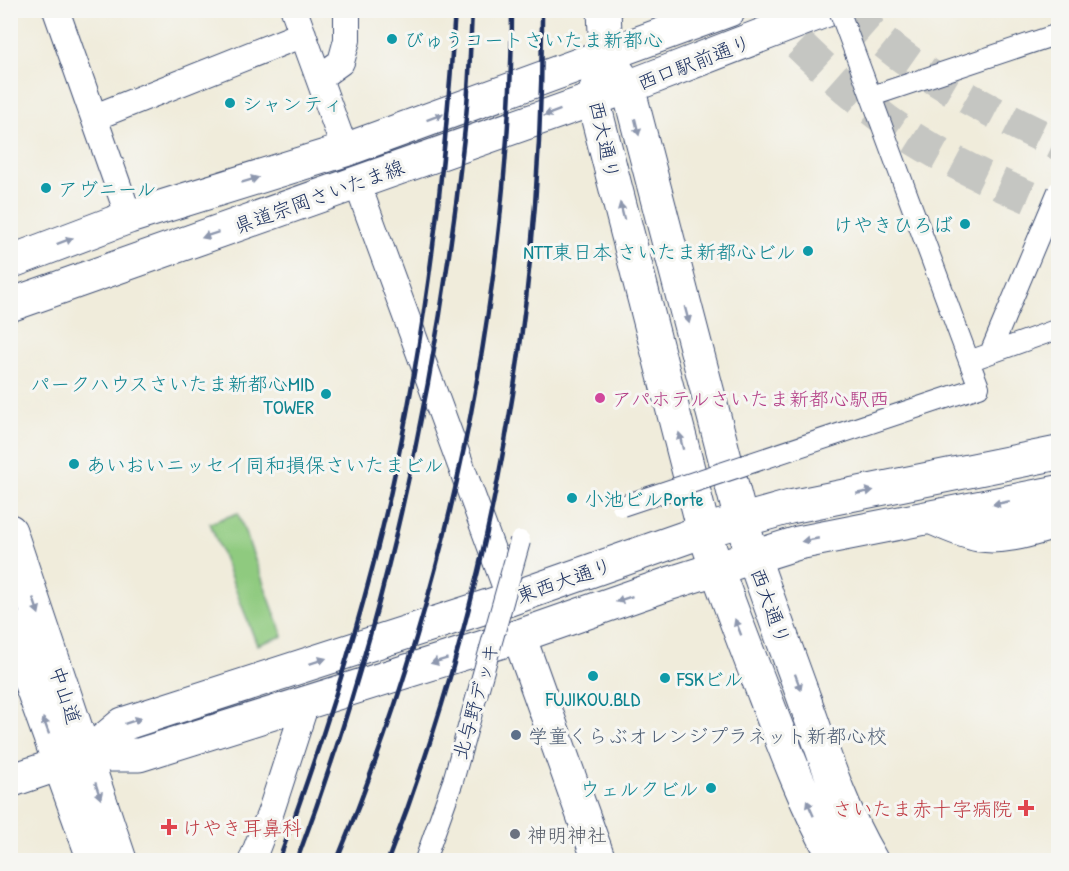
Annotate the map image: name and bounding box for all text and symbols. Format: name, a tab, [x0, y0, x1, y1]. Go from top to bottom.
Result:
place label: びゅうコートさいたま新都心	[404, 26, 663, 53]
street label: 西口駅前通り	[633, 28, 755, 96]
marker: びゅうコートさいたま新都心	[385, 32, 399, 46]
place label: シャンティ	[242, 90, 343, 117]
marker: シャンティ	[223, 96, 237, 110]
street label: 西大通り	[583, 98, 627, 182]
one-way arrow	[543, 109, 561, 119]
one-way arrow	[426, 112, 444, 121]
one-way arrow	[632, 118, 642, 136]
street label: 県道宗岡さいたま線	[230, 153, 408, 239]
one-way arrow	[241, 174, 259, 184]
place label: アヴニール	[58, 175, 156, 202]
marker: アヴニール	[39, 181, 53, 195]
one-way arrow	[616, 202, 626, 221]
place label: けやきひろば	[833, 211, 953, 238]
marker: けやきひろば	[958, 217, 972, 231]
one-way arrow	[201, 230, 219, 240]
one-way arrow	[56, 236, 74, 246]
place label: NTT東日本 さいたま新都心ビル	[523, 238, 796, 265]
marker: NTT東日本 さいたま新都心ビル	[801, 244, 815, 258]
one-way arrow	[683, 306, 692, 324]
place label: パークハウスさいたま新都心MID TOWER	[30, 370, 314, 420]
place label: アパホテルさいたま新都心駅西	[612, 385, 889, 412]
marker: パークハウスさいたま新都心MID TOWER	[319, 387, 333, 401]
marker: アパホテルさいたま新都心駅西	[593, 391, 607, 405]
one-way arrow	[675, 432, 685, 450]
place label: あいおいニッセイ同和損保さいたまビル	[86, 451, 444, 478]
marker: あいおいニッセイ同和損保さいたまビル	[67, 457, 81, 471]
place label: 小池ビルPorte	[584, 485, 704, 512]
one-way arrow	[856, 487, 875, 496]
marker: 小池ビルPorte	[565, 491, 579, 505]
one-way arrow	[991, 499, 1010, 508]
one-way arrow	[800, 536, 819, 545]
street label: 東西大通り	[512, 551, 616, 609]
street label: 西大通り	[745, 564, 797, 648]
one-way arrow	[615, 594, 633, 604]
one-way arrow	[32, 597, 41, 615]
one-way arrow	[733, 618, 742, 636]
street label: 北与野デッキ	[445, 640, 505, 762]
one-way arrow	[309, 656, 327, 665]
one-way arrow	[430, 657, 448, 666]
street label: 中山道	[44, 662, 88, 728]
place label: FSKビル	[676, 665, 744, 692]
marker: FUJIKOU.BLD	[586, 669, 600, 683]
marker: FSKビル	[658, 671, 672, 685]
one-way arrow	[794, 674, 804, 692]
place label: FUJIKOU.BLD	[545, 685, 641, 712]
one-way arrow	[124, 716, 142, 725]
one-way arrow	[41, 717, 51, 735]
place label: 学童くらぶオレンジプラネット新都心校	[528, 722, 887, 749]
marker: 学童くらぶオレンジプラネット新都心校	[509, 728, 523, 742]
place label: ウェルクビル	[579, 775, 699, 802]
marker: ウェルクビル	[704, 781, 718, 795]
one-way arrow	[93, 782, 103, 800]
place label: さいたま赤十字病院	[833, 795, 1012, 822]
one-way arrow	[805, 799, 814, 817]
marker: さいたま赤十字病院	[1017, 799, 1035, 817]
place label: けやき耳鼻科	[182, 814, 302, 841]
marker: けやき耳鼻科	[160, 818, 178, 836]
place label: 神明神社	[527, 821, 607, 848]
marker: 神明神社	[508, 827, 522, 841]

